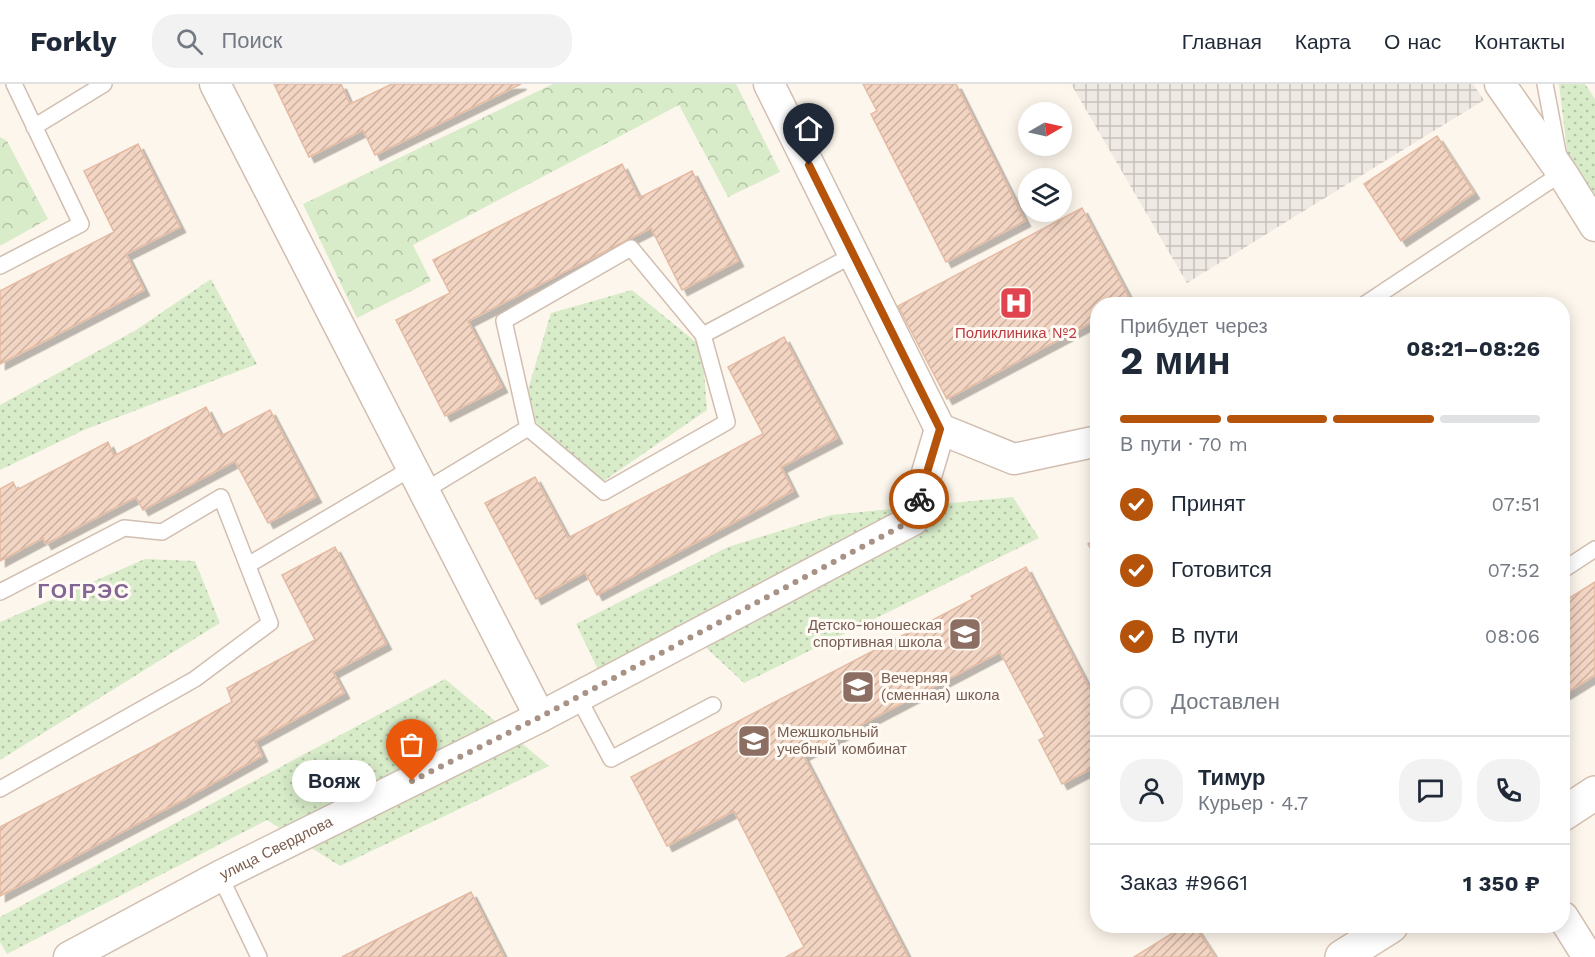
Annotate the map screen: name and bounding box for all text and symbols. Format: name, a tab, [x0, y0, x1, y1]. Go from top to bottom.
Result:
search box	[152, 14, 572, 68]
text: Forkly	[30, 25, 116, 58]
icon: search	[173, 25, 206, 58]
text: Поиск	[221, 28, 282, 53]
text: Главная	[1182, 29, 1262, 54]
text: Карта	[1295, 29, 1351, 54]
text: О нас	[1384, 29, 1441, 54]
text: Контакты	[1474, 29, 1565, 54]
north arrow	[1018, 102, 1072, 156]
map controls	[1018, 102, 1072, 222]
pin	[783, 103, 834, 165]
icon: home	[792, 112, 825, 145]
button: layers	[1018, 168, 1072, 222]
hospital icon: Поликлиника №2	[998, 285, 1034, 321]
text: Прибудет через	[1120, 314, 1268, 338]
place label: Поликлиника №2	[955, 324, 1077, 342]
text: 08:21–08:26	[1406, 336, 1540, 361]
text: 2 мин	[1120, 338, 1231, 383]
text: В пути · 70 m	[1120, 432, 1248, 456]
courier	[889, 469, 949, 529]
icon: bike	[903, 483, 936, 516]
icon: check	[1120, 488, 1153, 521]
text: Принят	[1171, 491, 1245, 516]
text: 07:51	[1491, 492, 1540, 516]
icon: check	[1120, 554, 1153, 587]
text: Готовится	[1171, 557, 1272, 582]
text: 07:52	[1488, 558, 1540, 582]
district label: ГОГРЭС	[38, 578, 130, 603]
place label: Детско-юношеская спортивная школа	[808, 616, 943, 651]
school or university icon: Детско-юношеская спортивная школа	[947, 616, 983, 652]
icon: check	[1120, 620, 1153, 653]
text: В пути	[1171, 623, 1238, 648]
text: 08:06	[1485, 624, 1540, 648]
school or university icon: Вечерняя (сменная) школа	[840, 669, 876, 705]
place label: Вечерняя (сменная) школа	[881, 669, 1000, 704]
text: Доставлен	[1171, 689, 1280, 714]
pin	[386, 719, 437, 781]
school or university icon: Межшкольный учебный комбинат	[736, 723, 772, 759]
place label: Межшкольный учебный комбинат	[777, 723, 907, 758]
icon: bag	[395, 728, 428, 761]
button: person	[1120, 759, 1183, 822]
button: chat	[1399, 759, 1462, 822]
button: phone	[1477, 759, 1540, 822]
callout: Вояж	[292, 760, 376, 802]
text: Тимур	[1198, 765, 1266, 790]
text: Вояж	[308, 769, 360, 793]
text: Курьер · 4.7	[1198, 791, 1308, 815]
street label: улица Свердлова	[217, 812, 336, 884]
text: Заказ #9661	[1120, 870, 1248, 895]
text: 1 350 ₽	[1463, 871, 1540, 896]

